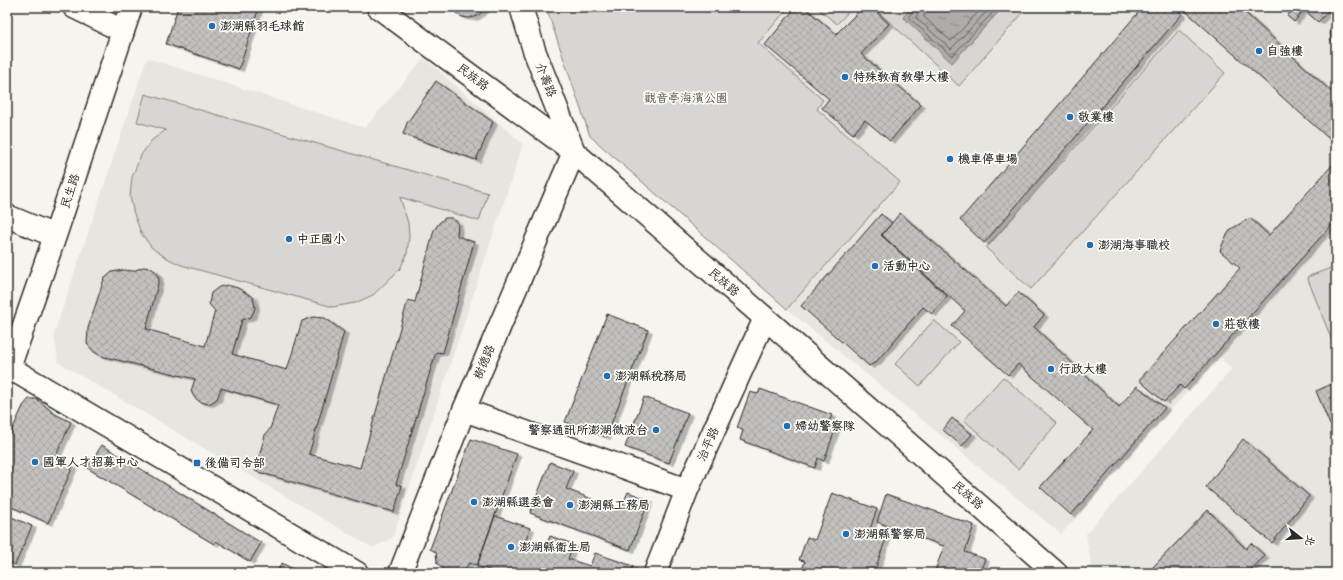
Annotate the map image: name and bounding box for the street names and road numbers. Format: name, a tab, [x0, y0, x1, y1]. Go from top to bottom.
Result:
street label: 民族路	[454, 61, 492, 93]
street label: 介壽路	[533, 61, 559, 99]
street label: 民生路	[58, 172, 82, 210]
street label: 民族路	[706, 265, 742, 299]
street label: 樹德路	[471, 343, 497, 381]
street label: 治平路	[694, 425, 722, 463]
street label: 民族路	[950, 478, 986, 512]

